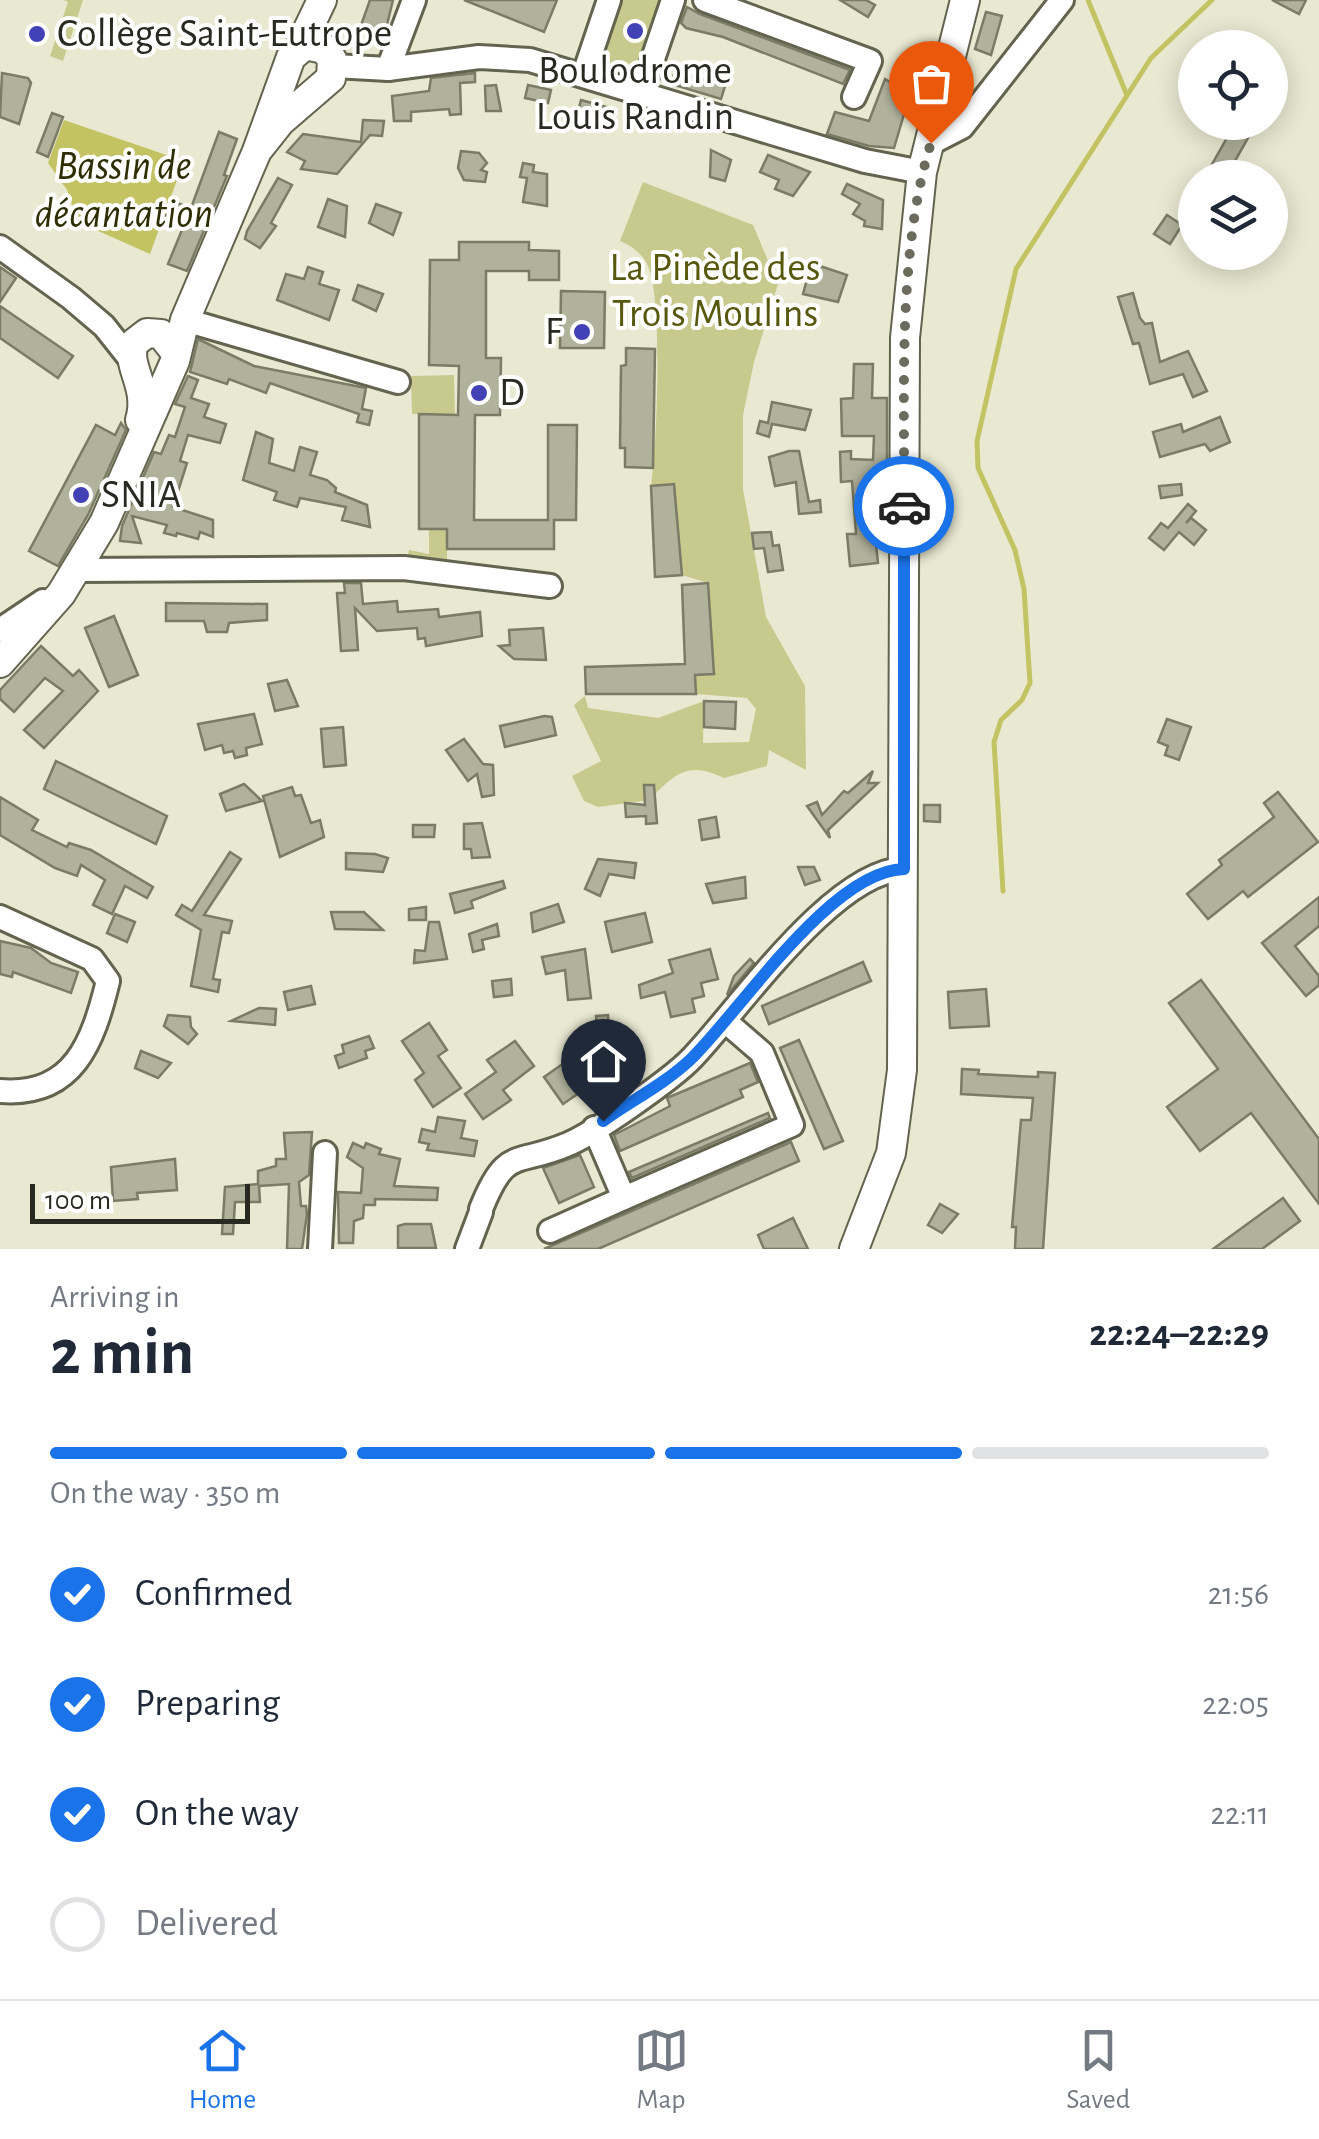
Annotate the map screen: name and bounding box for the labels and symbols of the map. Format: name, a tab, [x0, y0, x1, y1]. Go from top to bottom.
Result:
place label: Collège Saint-Eutrope	[57, 14, 392, 54]
marker: Boulodrome Louis Randin	[624, 20, 646, 42]
marker: Collège Saint-Eutrope	[26, 23, 48, 45]
pin	[889, 41, 974, 144]
place label: Boulodrome Louis Randin	[536, 51, 734, 137]
water label: Bassin de décantation	[35, 145, 213, 235]
park label: La Pinède des Trois Moulins	[610, 248, 821, 334]
place label: F	[545, 312, 563, 352]
marker: F	[571, 321, 593, 343]
place label: D	[499, 373, 525, 413]
marker: D	[468, 382, 490, 404]
courier	[854, 456, 954, 556]
place label: SNIA	[101, 475, 181, 515]
marker: SNIA	[70, 484, 92, 506]
pin	[561, 1019, 646, 1122]
scale bar	[30, 1179, 250, 1224]

